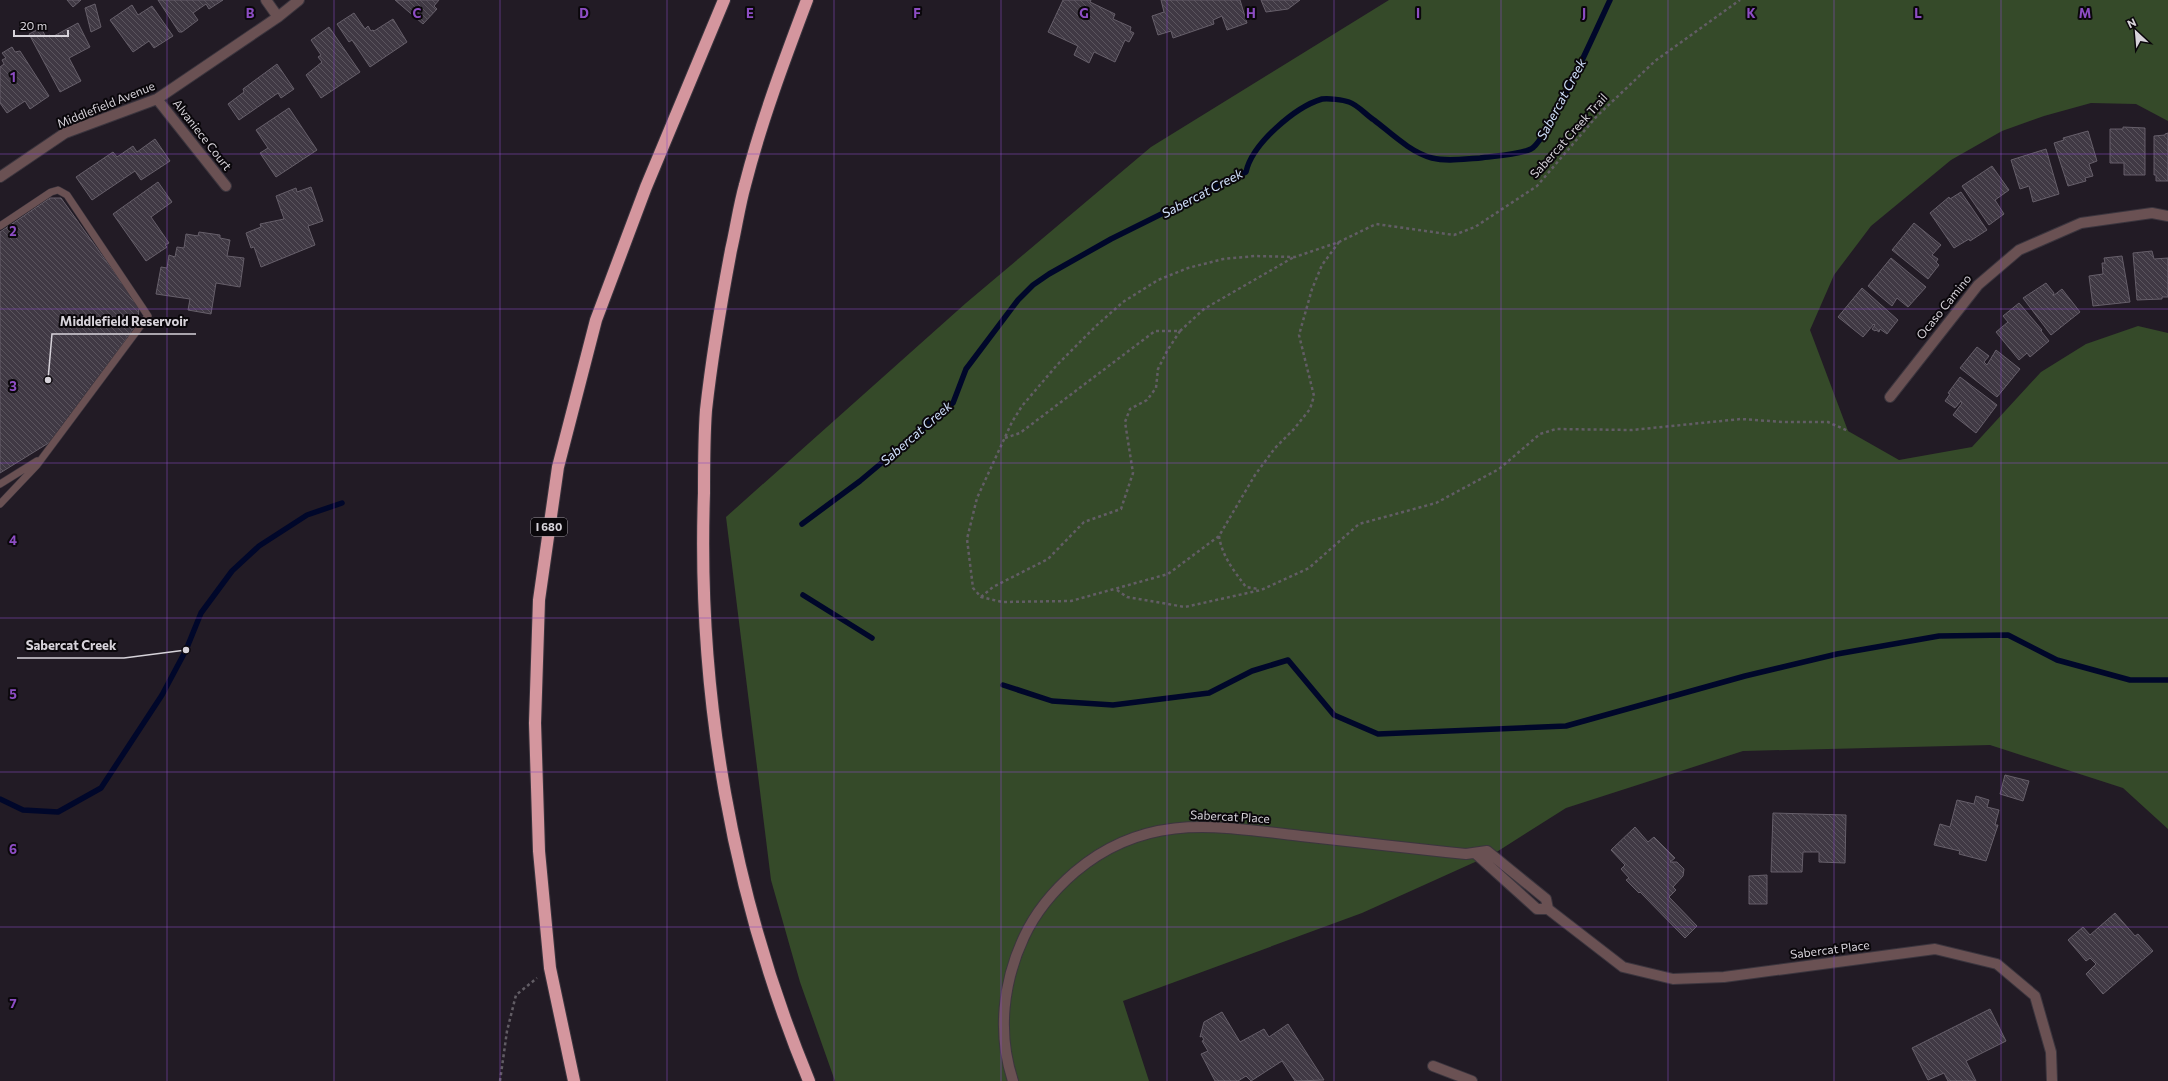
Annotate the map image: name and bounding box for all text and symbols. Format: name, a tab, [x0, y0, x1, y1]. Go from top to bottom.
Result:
text: B	[246, 5, 255, 21]
text: C	[413, 5, 422, 21]
text: D	[579, 5, 589, 21]
text: E	[746, 5, 754, 21]
text: F	[913, 5, 921, 21]
text: G	[1079, 5, 1089, 21]
text: H	[1246, 5, 1256, 21]
text: I	[1416, 5, 1420, 21]
text: J	[1582, 5, 1586, 21]
text: K	[1746, 5, 1756, 21]
text: L	[1914, 5, 1922, 21]
text: M	[2079, 5, 2091, 21]
scale bar	[14, 12, 68, 38]
north arrow	[2116, 12, 2156, 52]
text: N	[2125, 15, 2138, 30]
text: 20 m	[20, 18, 47, 32]
water label: Sabercat Creek	[1533, 55, 1590, 142]
text: 1	[10, 69, 16, 85]
street label: Middlefield Avenue	[55, 78, 157, 130]
street label: Sabercat Creek Trail	[1527, 90, 1610, 180]
street label: Alvaniece Court	[171, 96, 235, 173]
water label: Sabercat Creek	[1159, 164, 1246, 221]
text: 2	[9, 223, 17, 239]
street label: Ocaso Camino	[1913, 271, 1974, 341]
callout: Middlefield Reservoir	[52, 309, 196, 334]
text: Middlefield Reservoir	[60, 313, 189, 329]
text: 3	[9, 378, 17, 394]
water label: Sabercat Creek	[877, 397, 956, 468]
road number: I 680	[531, 518, 567, 536]
text: 4	[9, 532, 17, 548]
callout: Sabercat Creek	[17, 633, 124, 658]
text: Sabercat Creek	[26, 637, 117, 653]
text: 5	[9, 686, 17, 702]
street label: Sabercat Place	[1190, 807, 1270, 825]
text: 6	[9, 841, 17, 857]
street label: Sabercat Place	[1789, 937, 1870, 961]
text: 7	[9, 995, 17, 1011]

